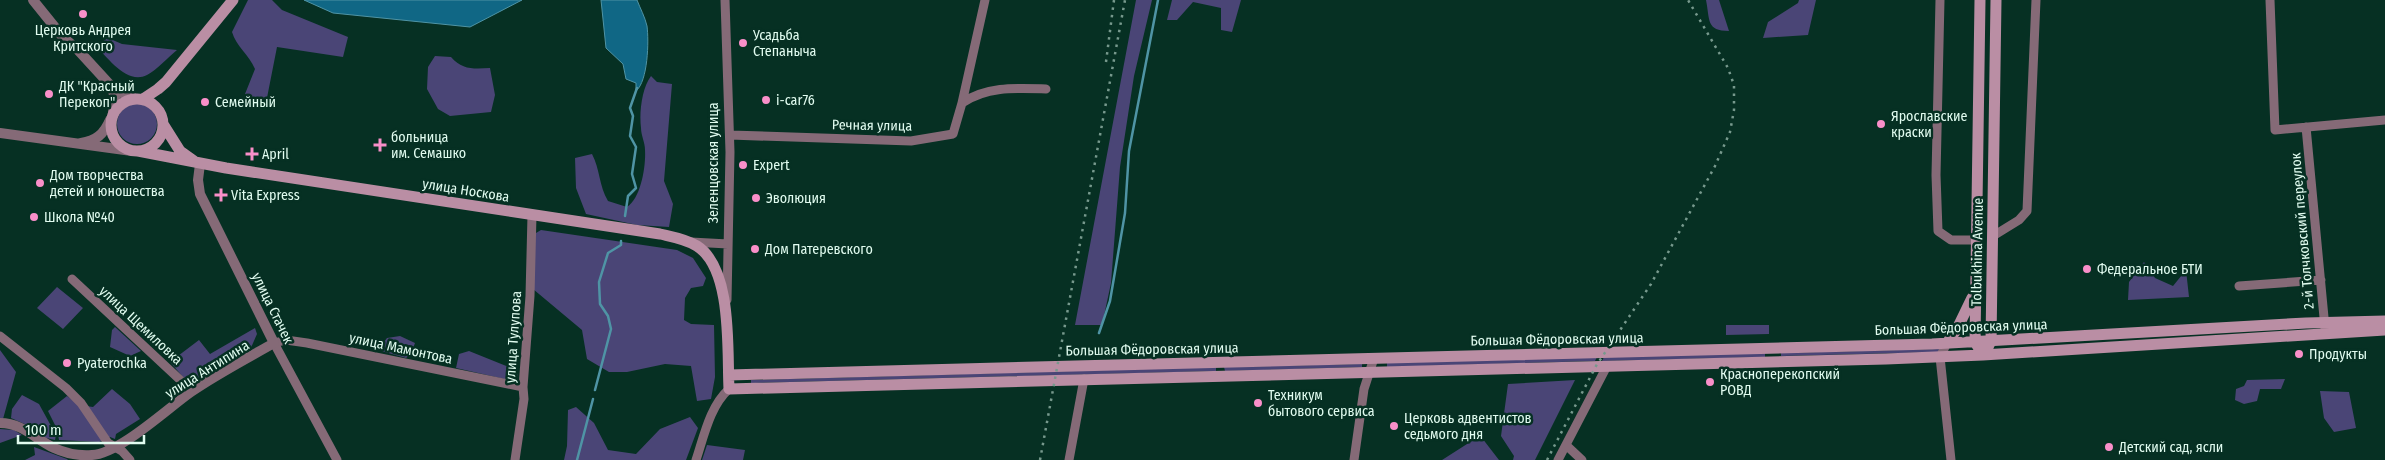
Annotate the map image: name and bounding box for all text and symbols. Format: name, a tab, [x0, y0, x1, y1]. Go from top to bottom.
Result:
marker: Церковь Андрея Критского	[77, 8, 89, 20]
place label: Церковь Андрея Критского	[35, 22, 131, 55]
place label: Усадьба Степаныча	[752, 27, 817, 60]
marker: Усадьба Степаныча	[737, 37, 749, 49]
place label: ДК "Красный Перекоп"	[58, 78, 135, 111]
marker: ДК "Красный Перекоп"	[43, 88, 55, 100]
place label: i-car76	[776, 92, 815, 109]
place label: Семейный	[215, 94, 276, 111]
marker: i-car76	[760, 94, 772, 106]
marker: Семейный	[199, 96, 211, 108]
street label: Зеленцовская улица	[705, 102, 722, 224]
place label: Ярославские краски	[1891, 108, 1968, 141]
street label: Речная улица	[832, 116, 912, 135]
marker: Ярославские краски	[1875, 118, 1887, 130]
place label: больница им. Семашко	[391, 129, 466, 162]
marker: больница им. Семашко	[373, 138, 387, 152]
place label: April	[262, 146, 289, 163]
marker: April	[246, 148, 258, 160]
street label: 2-й Толчковский переулок	[2287, 152, 2318, 310]
place label: Expert	[753, 157, 790, 174]
marker: Expert	[737, 159, 749, 171]
place label: Дом творчества детей и юношества	[49, 167, 165, 200]
street label: улица Носкова	[421, 175, 511, 206]
marker: Дом творчества детей и юношества	[34, 177, 46, 189]
place label: Vita Express	[231, 187, 300, 204]
marker: Vita Express	[215, 189, 227, 201]
place label: Эволюция	[766, 190, 826, 207]
marker: Эволюция	[750, 192, 762, 204]
street label: Tolbukhina Avenue	[1968, 198, 1987, 306]
place label: Школа №40	[44, 209, 115, 226]
marker: Школа №40	[28, 211, 40, 223]
place label: Дом Патеревского	[764, 241, 873, 258]
marker: Дом Патеревского	[749, 243, 761, 255]
place label: Федеральное БТИ	[2097, 261, 2203, 278]
marker: Федеральное БТИ	[2081, 263, 2093, 275]
street label: улица Стачек	[248, 270, 297, 347]
street label: улица Щемиловка	[95, 282, 186, 368]
street label: улица Тулупова	[502, 290, 525, 384]
street label: Большая Фёдоровская улица	[1874, 316, 2048, 339]
street label: улица Мамонтова	[348, 329, 454, 368]
street label: Большая Фёдоровская улица	[1470, 329, 1644, 350]
street label: улица Антипина	[162, 337, 252, 402]
street label: Большая Фёдоровская улица	[1065, 339, 1239, 360]
place label: Продукты	[2309, 346, 2367, 363]
marker: Продукты	[2293, 348, 2305, 360]
place label: Pyaterochka	[77, 355, 147, 372]
marker: Pyaterochka	[61, 357, 73, 369]
place label: Красноперекопский РОВД	[1720, 366, 1840, 399]
marker: Красноперекопский РОВД	[1704, 376, 1716, 388]
place label: Техникум бытового сервиса	[1268, 387, 1375, 420]
marker: Техникум бытового сервиса	[1252, 397, 1264, 409]
place label: Церковь адвентистов седьмого дня	[1404, 410, 1532, 443]
scale bar	[18, 412, 144, 444]
marker: Церковь адвентистов седьмого дня	[1388, 420, 1400, 432]
text: 100 m	[25, 421, 62, 439]
place label: Детский сад, ясли	[2118, 439, 2223, 456]
marker: Детский сад, ясли	[2103, 441, 2115, 453]

